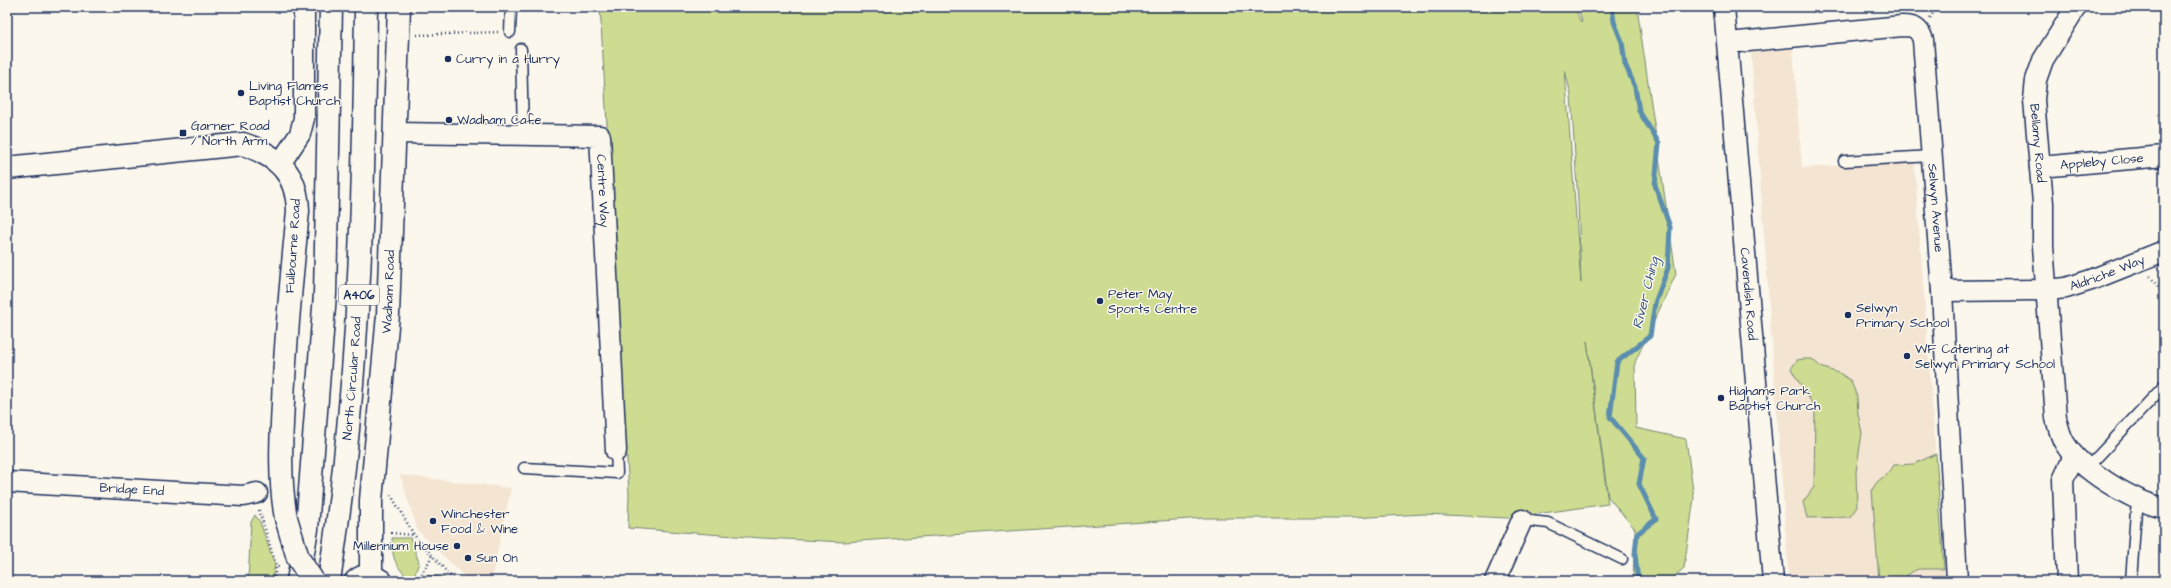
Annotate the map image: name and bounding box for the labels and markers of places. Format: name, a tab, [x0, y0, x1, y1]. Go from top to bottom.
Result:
place label: Curry in a Hurry	[456, 50, 560, 69]
marker: Curry in a Hurry	[443, 54, 453, 64]
place label: Living Flames Baptist Church	[249, 77, 341, 110]
marker: Living Flames Baptist Church	[236, 88, 246, 98]
place label: Wadham Cafe	[457, 111, 541, 129]
marker: Wadham Cafe	[444, 115, 454, 125]
place label: Garner Road / North Arm	[191, 117, 270, 150]
marker: Garner Road / North Arm	[178, 128, 188, 138]
place label: Peter May Sports Centre	[1108, 285, 1197, 318]
marker: Peter May Sports Centre	[1095, 296, 1105, 306]
place label: Selwyn Primary School	[1856, 299, 1949, 333]
marker: Selwyn Primary School	[1843, 310, 1853, 320]
place label: WF Catering at Selwyn Primary School	[1915, 340, 2055, 374]
marker: WF Catering at Selwyn Primary School	[1902, 351, 1912, 361]
place label: Highams Park Baptist Church	[1729, 382, 1821, 415]
marker: Highams Park Baptist Church	[1716, 393, 1726, 403]
place label: Winchester Food & Wine	[441, 505, 518, 538]
marker: Winchester Food & Wine	[428, 516, 438, 526]
place label: Millennium House	[353, 537, 449, 555]
marker: Millennium House	[452, 541, 462, 551]
place label: Sun On	[476, 549, 518, 567]
marker: Sun On	[463, 553, 473, 563]

